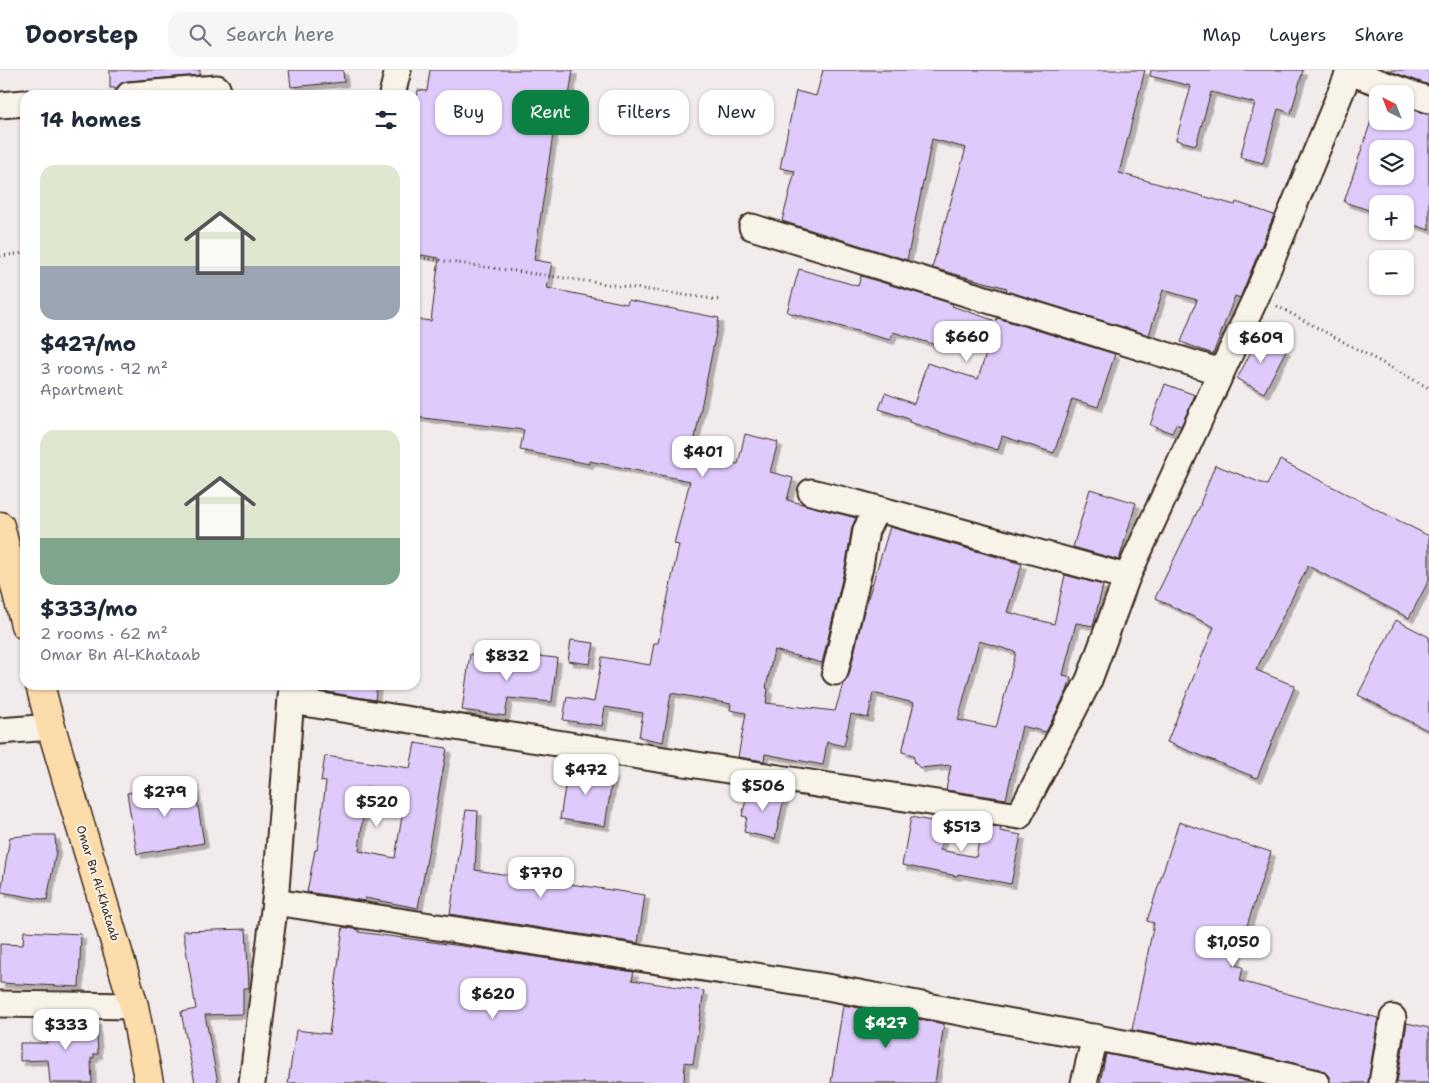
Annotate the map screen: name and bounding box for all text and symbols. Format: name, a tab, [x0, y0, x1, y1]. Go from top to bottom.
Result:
search box	[168, 12, 518, 57]
text: Doorstep	[25, 19, 138, 51]
icon: search	[186, 21, 214, 49]
text: Search here	[226, 22, 335, 47]
text: Map	[1203, 23, 1241, 47]
text: Layers	[1269, 23, 1326, 47]
text: Share	[1354, 23, 1404, 47]
north arrow	[1369, 85, 1414, 130]
map controls	[1369, 85, 1414, 295]
chip: Buy	[435, 90, 502, 135]
chip: Rent	[512, 90, 589, 135]
chip: Filters	[599, 90, 689, 135]
chip: New	[699, 90, 774, 135]
text: 14 homes	[40, 106, 141, 134]
icon: filters	[372, 106, 400, 134]
button: layers	[1369, 140, 1414, 185]
button: +	[1369, 195, 1414, 240]
icon: home	[175, 198, 265, 288]
button: −	[1369, 250, 1414, 295]
pin: $660	[937, 320, 997, 363]
pin: $609	[1231, 322, 1291, 364]
text: $660	[945, 326, 989, 347]
text: $609	[1239, 327, 1283, 348]
text: $427/mo	[40, 330, 136, 358]
text: 3 rooms · 92 m²	[40, 358, 168, 379]
text: Apartment	[40, 379, 123, 400]
pin: $401	[673, 436, 733, 478]
text: $401	[683, 441, 723, 462]
icon: home	[175, 463, 265, 553]
text: $333/mo	[40, 595, 138, 623]
text: 2 rooms · 62 m²	[40, 623, 168, 644]
pin: $832	[477, 640, 537, 682]
text: Omar Bn Al-Khataab	[40, 644, 200, 665]
text: $832	[485, 645, 529, 666]
pin: $472	[556, 754, 616, 796]
text: $472	[565, 759, 608, 780]
pin: $506	[733, 770, 793, 812]
text: $506	[741, 775, 785, 796]
pin: $279	[135, 776, 195, 818]
text: $279	[143, 781, 187, 802]
pin: $520	[347, 786, 407, 828]
text: $520	[356, 791, 398, 812]
pin: $513	[932, 810, 992, 853]
text: $513	[943, 816, 981, 837]
street label: Omar Bn Al-Khataab	[73, 823, 123, 943]
pin: $770	[511, 856, 571, 899]
text: $770	[519, 862, 563, 883]
pin: $1,050	[1192, 926, 1274, 968]
text: $1,050	[1206, 931, 1260, 952]
pin: $620	[463, 978, 523, 1020]
text: $620	[471, 983, 515, 1004]
pin: $427	[856, 1006, 916, 1049]
pin: $333	[36, 1008, 96, 1051]
text: $427	[865, 1012, 907, 1033]
text: $333	[44, 1014, 88, 1035]

